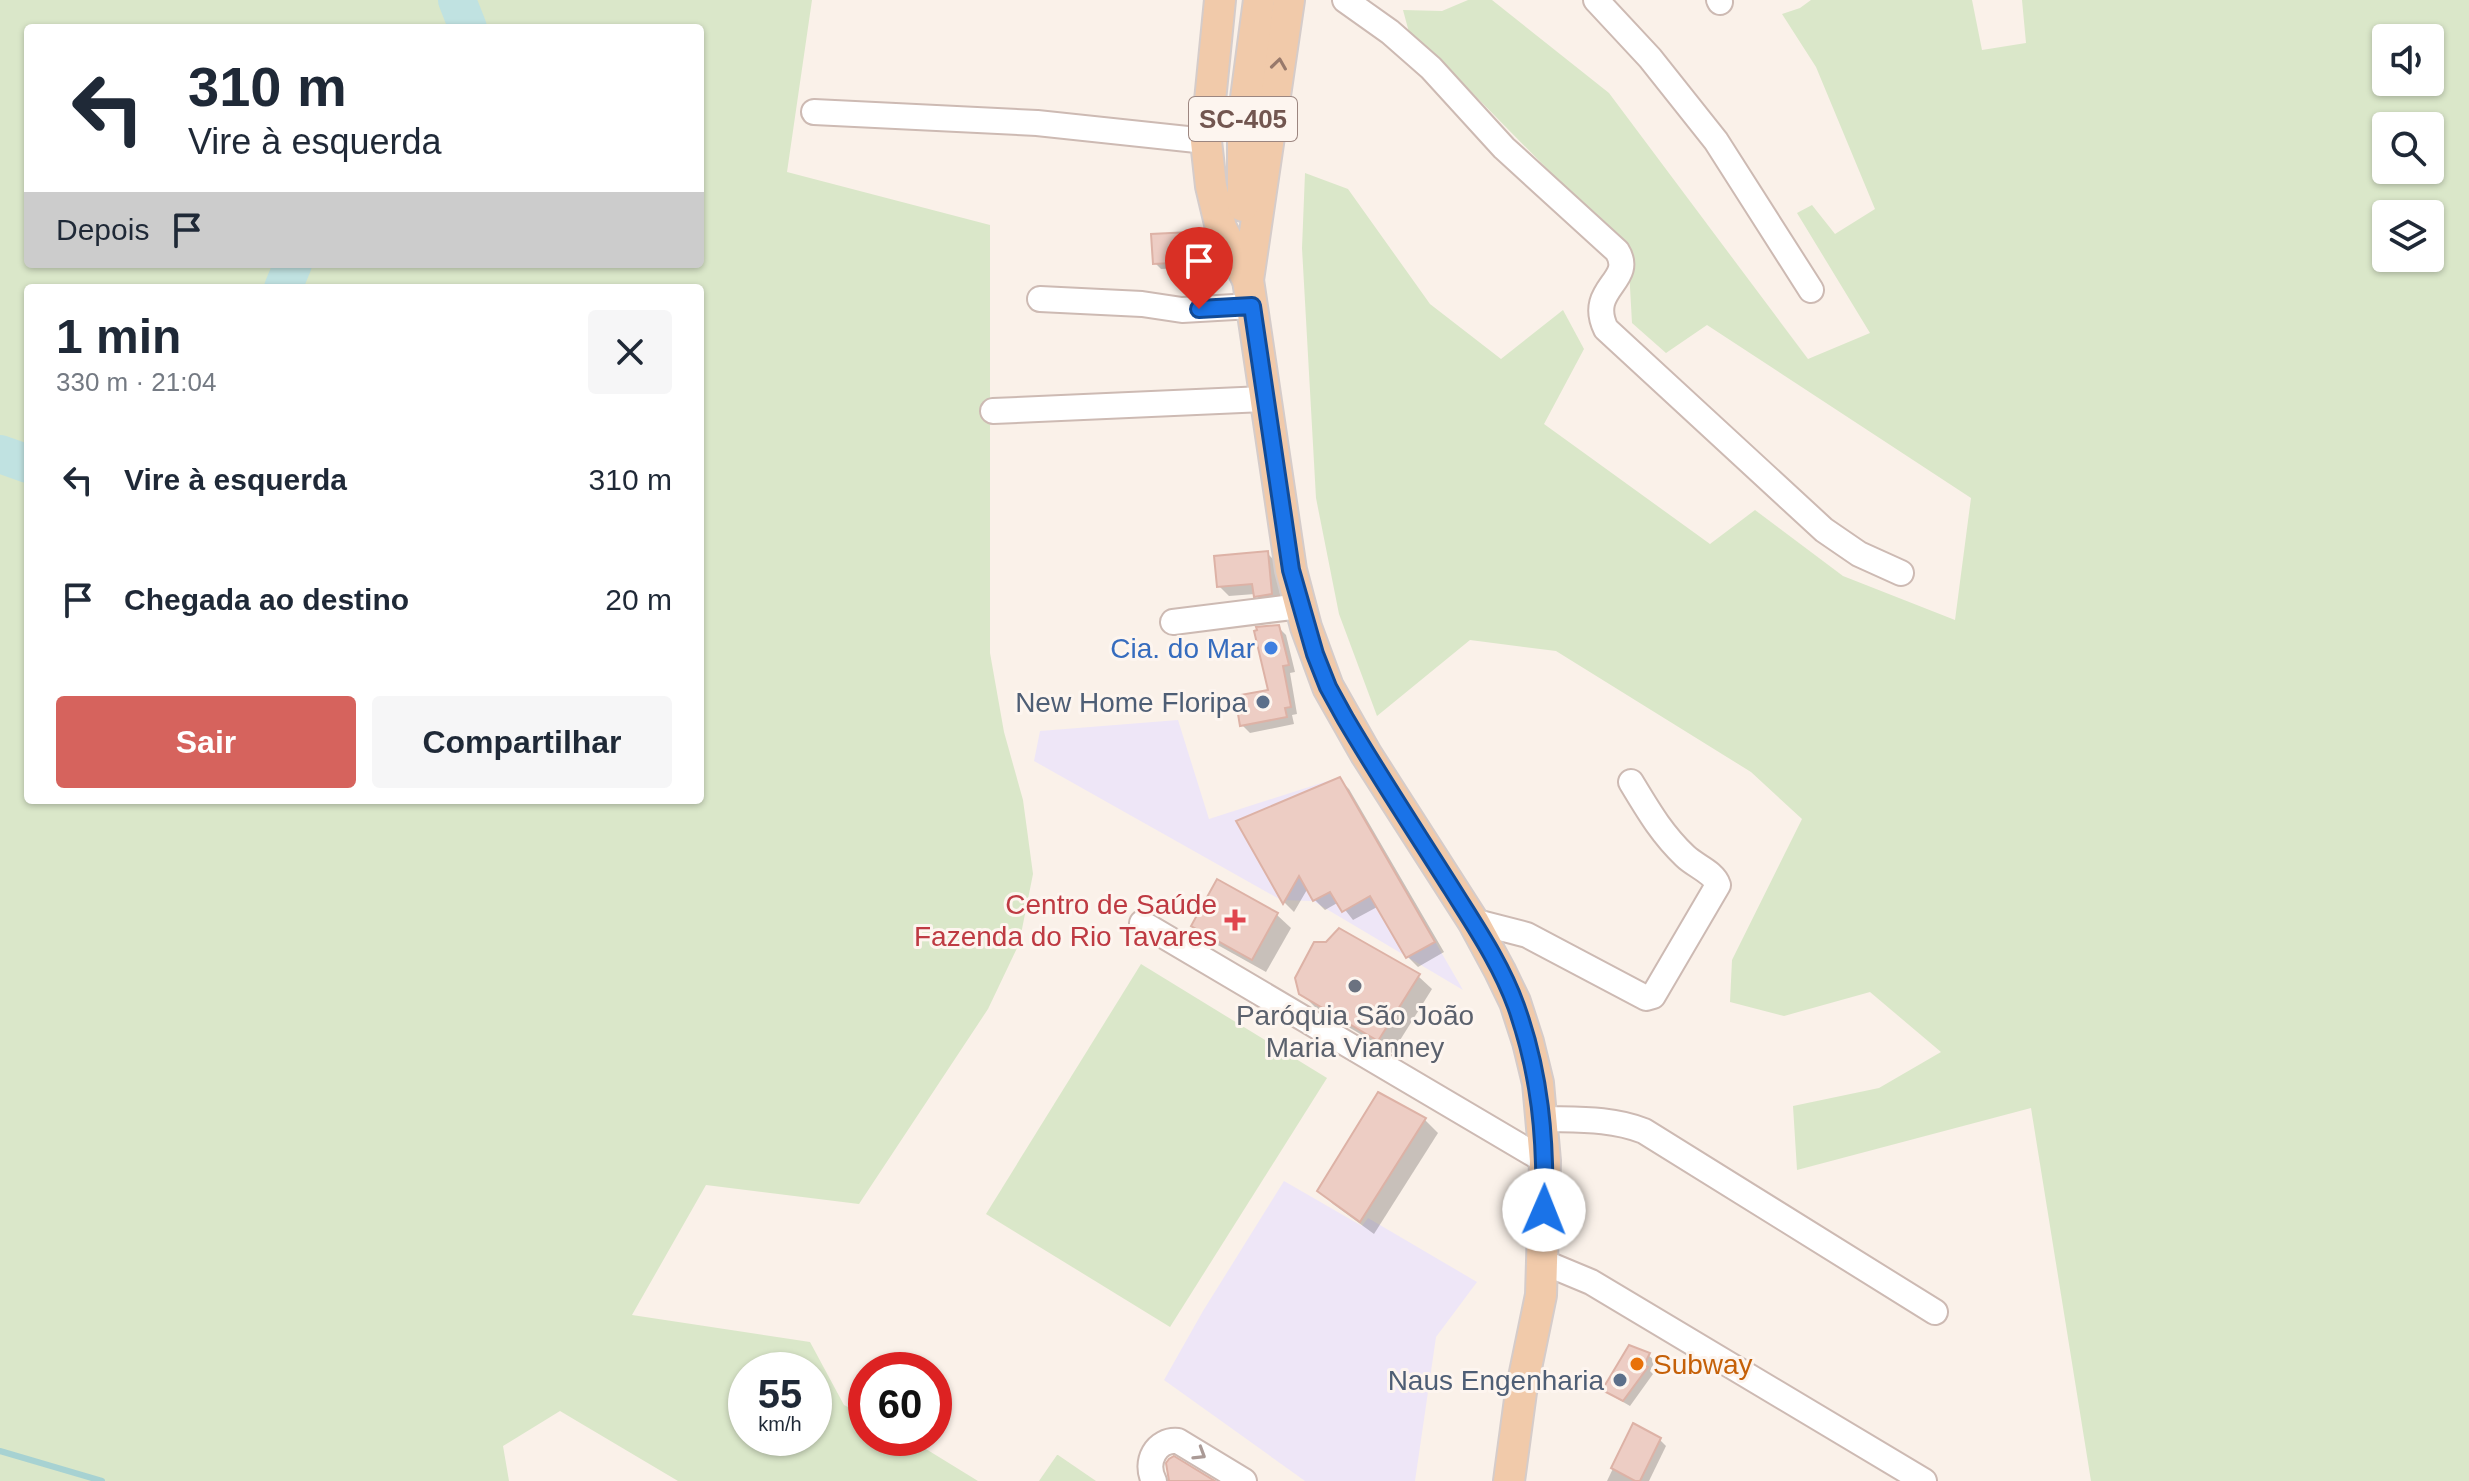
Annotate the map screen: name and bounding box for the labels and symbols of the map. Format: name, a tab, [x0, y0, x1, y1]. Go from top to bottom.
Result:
one-way arrow	[1270, 57, 1287, 71]
road number: SC-405	[1189, 97, 1297, 141]
pin	[1165, 227, 1233, 309]
place label: Cia. do Mar	[1110, 633, 1255, 664]
marker: Cia. do Mar	[1262, 639, 1280, 657]
place label: New Home Floripa	[1015, 687, 1247, 718]
marker: New Home Floripa	[1254, 693, 1272, 711]
place label: Centro de Saúde Fazenda do Rio Tavares	[914, 889, 1217, 952]
marker: Centro de Saúde Fazenda do Rio Tavares	[1224, 909, 1246, 931]
marker: Paróquia São João Maria Vianney	[1346, 977, 1364, 995]
place label: Paróquia São João Maria Vianney	[1236, 1000, 1474, 1063]
position arrow	[1502, 1168, 1586, 1252]
place label: Subway	[1653, 1349, 1753, 1380]
speed limit sign: 60	[848, 1352, 952, 1456]
marker: Subway	[1628, 1355, 1646, 1373]
place label: Naus Engenharia	[1388, 1365, 1604, 1396]
marker: Naus Engenharia	[1611, 1371, 1629, 1389]
one-way arrow	[1191, 1444, 1206, 1459]

